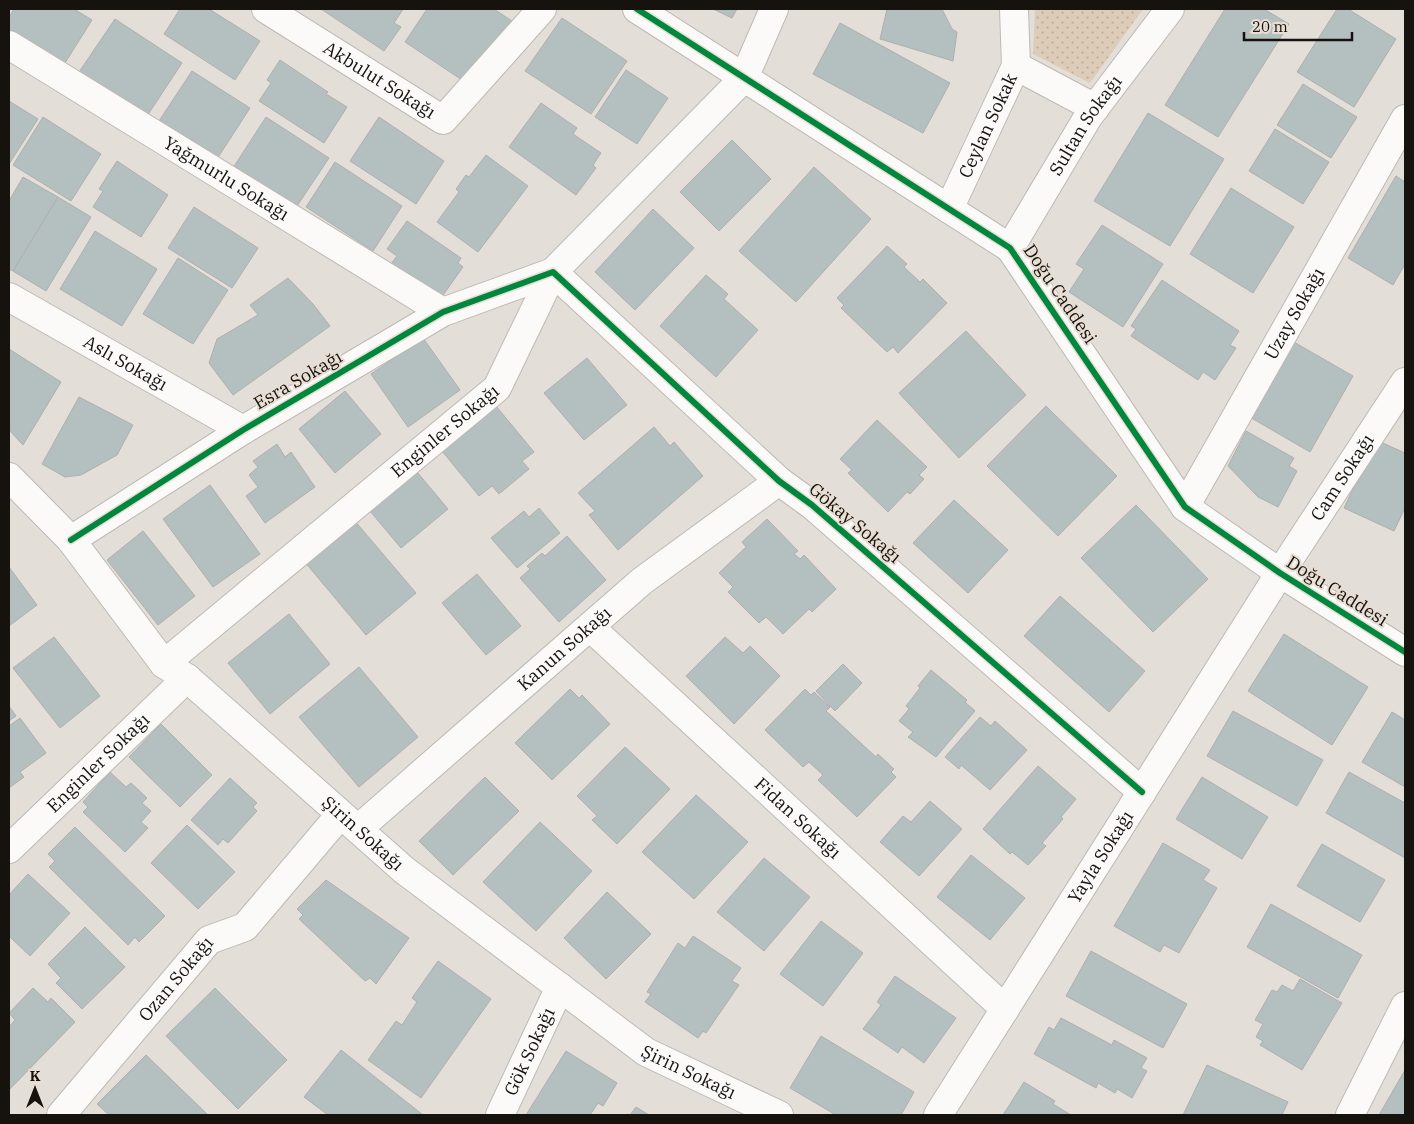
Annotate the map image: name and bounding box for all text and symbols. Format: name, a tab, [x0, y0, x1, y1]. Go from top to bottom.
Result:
scale bar	[1244, 10, 1352, 42]
text: 20 m	[1252, 17, 1288, 36]
street label: Akbulut Sokağı	[319, 36, 441, 124]
street label: Ceylan Sokak	[953, 69, 1022, 182]
street label: Sultan Sokağı	[1044, 70, 1127, 180]
street label: Yağmurlu Sokağı	[159, 131, 294, 226]
street label: Doğu Caddesi	[1019, 239, 1102, 348]
street label: Uzay Sokağı	[1259, 263, 1329, 364]
street label: Aslı Sokağı	[80, 330, 172, 396]
street label: Esra Sokağı	[249, 345, 347, 414]
street label: Enginler Sokağı	[386, 379, 504, 482]
street label: Cam Sokağı	[1305, 429, 1379, 525]
street label: Gökay Sokağı	[804, 477, 906, 568]
street label: Doğu Caddesi	[1282, 550, 1393, 631]
street label: Kanun Sokağı	[512, 601, 616, 696]
street label: Enginler Sokağı	[42, 708, 155, 817]
street label: Fidan Sokağı	[750, 772, 846, 864]
street label: Şirin Sokağı	[317, 791, 409, 876]
street label: Yayla Sokağı	[1062, 806, 1138, 907]
street label: Ozan Sokağı	[133, 931, 218, 1026]
street label: Gök Sokağı	[499, 1003, 560, 1099]
street label: Şirin Sokağı	[638, 1039, 740, 1104]
north arrow	[10, 1064, 60, 1114]
text: K	[30, 1067, 41, 1085]

